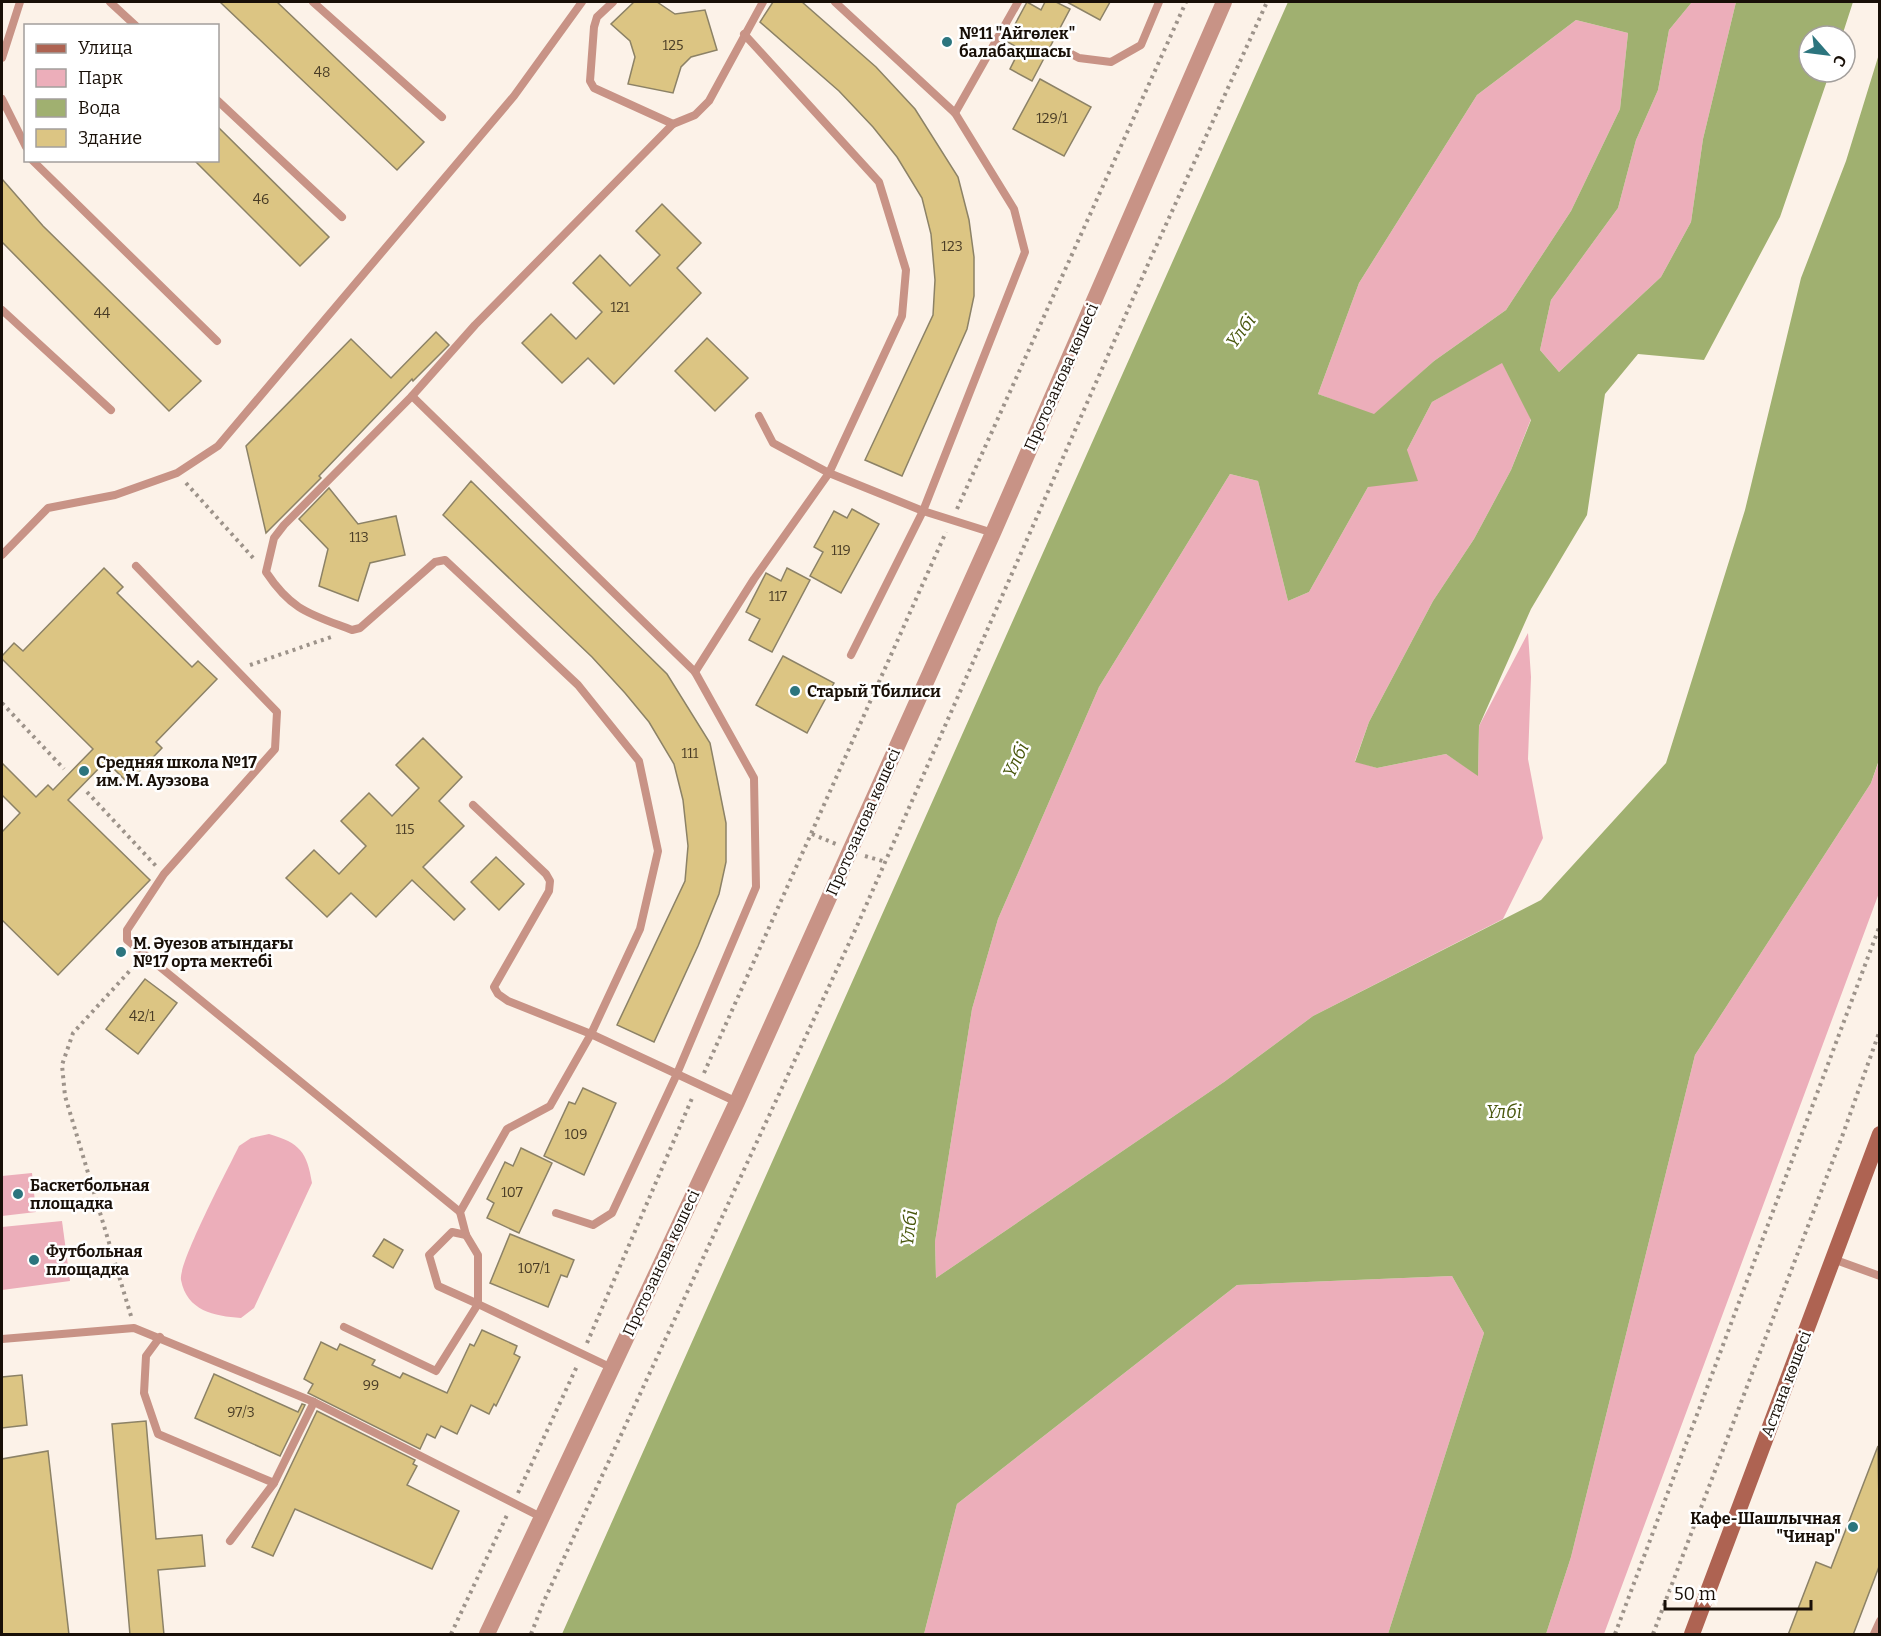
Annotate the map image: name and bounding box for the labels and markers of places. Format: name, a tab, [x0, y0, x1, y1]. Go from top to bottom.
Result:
place label: №11 "Айгөлек" балабақшасы	[959, 24, 1076, 61]
marker: №11 "Айгөлек" балабақшасы	[940, 35, 954, 49]
place label: Старый Тбилиси	[807, 682, 941, 701]
marker: Старый Тбилиси	[788, 684, 802, 698]
place label: Средняя школа №17 им. М. Ауэзова	[96, 753, 257, 790]
marker: Средняя школа №17 им. М. Ауэзова	[77, 764, 91, 778]
place label: М. Әуезов атындағы №17 орта мектебі	[133, 934, 293, 971]
marker: М. Әуезов атындағы №17 орта мектебі	[114, 945, 128, 959]
place label: Баскетбольная площадка	[30, 1176, 150, 1213]
marker: Баскетбольная площадка	[11, 1187, 25, 1201]
place label: Футбольная площадка	[46, 1242, 143, 1279]
marker: Футбольная площадка	[27, 1253, 41, 1267]
place label: Кафе-Шашлычная "Чинар"	[1690, 1509, 1841, 1546]
marker: Кафе-Шашлычная "Чинар"	[1846, 1520, 1860, 1534]

